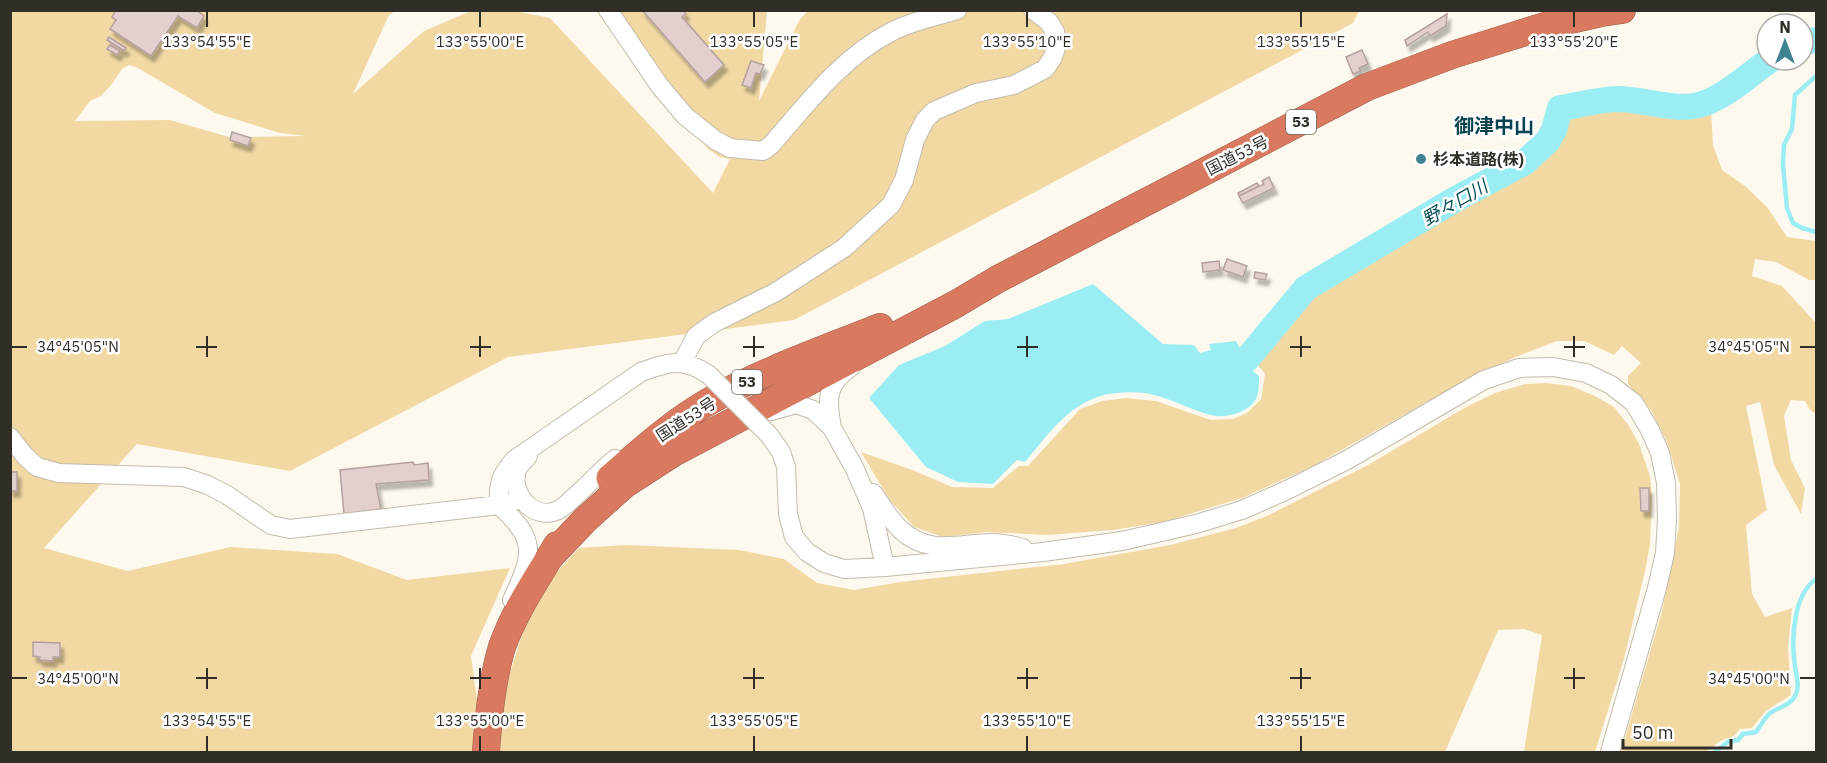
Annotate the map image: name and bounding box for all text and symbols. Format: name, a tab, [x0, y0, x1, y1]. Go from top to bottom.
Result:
north arrow	[1755, 12, 1815, 72]
text: N	[1779, 17, 1791, 37]
text: 133°54'55"E	[163, 32, 251, 51]
text: 133°55'00"E	[436, 32, 524, 51]
text: 133°55'05"E	[710, 32, 798, 51]
text: 133°55'10"E	[983, 32, 1071, 51]
text: 133°55'15"E	[1257, 32, 1345, 51]
text: 133°55'20"E	[1530, 32, 1618, 51]
road number: 53	[1286, 110, 1316, 134]
district label: 御津中山	[1454, 112, 1534, 139]
street label: 国道53号	[1203, 131, 1271, 179]
place label: 杉本道路(株)	[1433, 149, 1524, 169]
marker: 杉本道路(株)	[1414, 152, 1428, 166]
water label: 野々口川	[1418, 174, 1493, 231]
text: 34°45'05"N	[37, 337, 119, 356]
text: 34°45'05"N	[1708, 337, 1790, 356]
road number: 53	[732, 370, 762, 394]
street label: 国道53号	[652, 392, 720, 446]
text: 34°45'00"N	[37, 669, 119, 688]
text: 34°45'00"N	[1708, 669, 1790, 688]
text: 133°54'55"E	[163, 711, 251, 730]
text: 133°55'00"E	[436, 711, 524, 730]
text: 133°55'05"E	[710, 711, 798, 730]
text: 133°55'10"E	[983, 711, 1071, 730]
text: 133°55'15"E	[1257, 711, 1345, 730]
scale bar	[1623, 712, 1731, 750]
text: 50 m	[1632, 721, 1674, 744]

